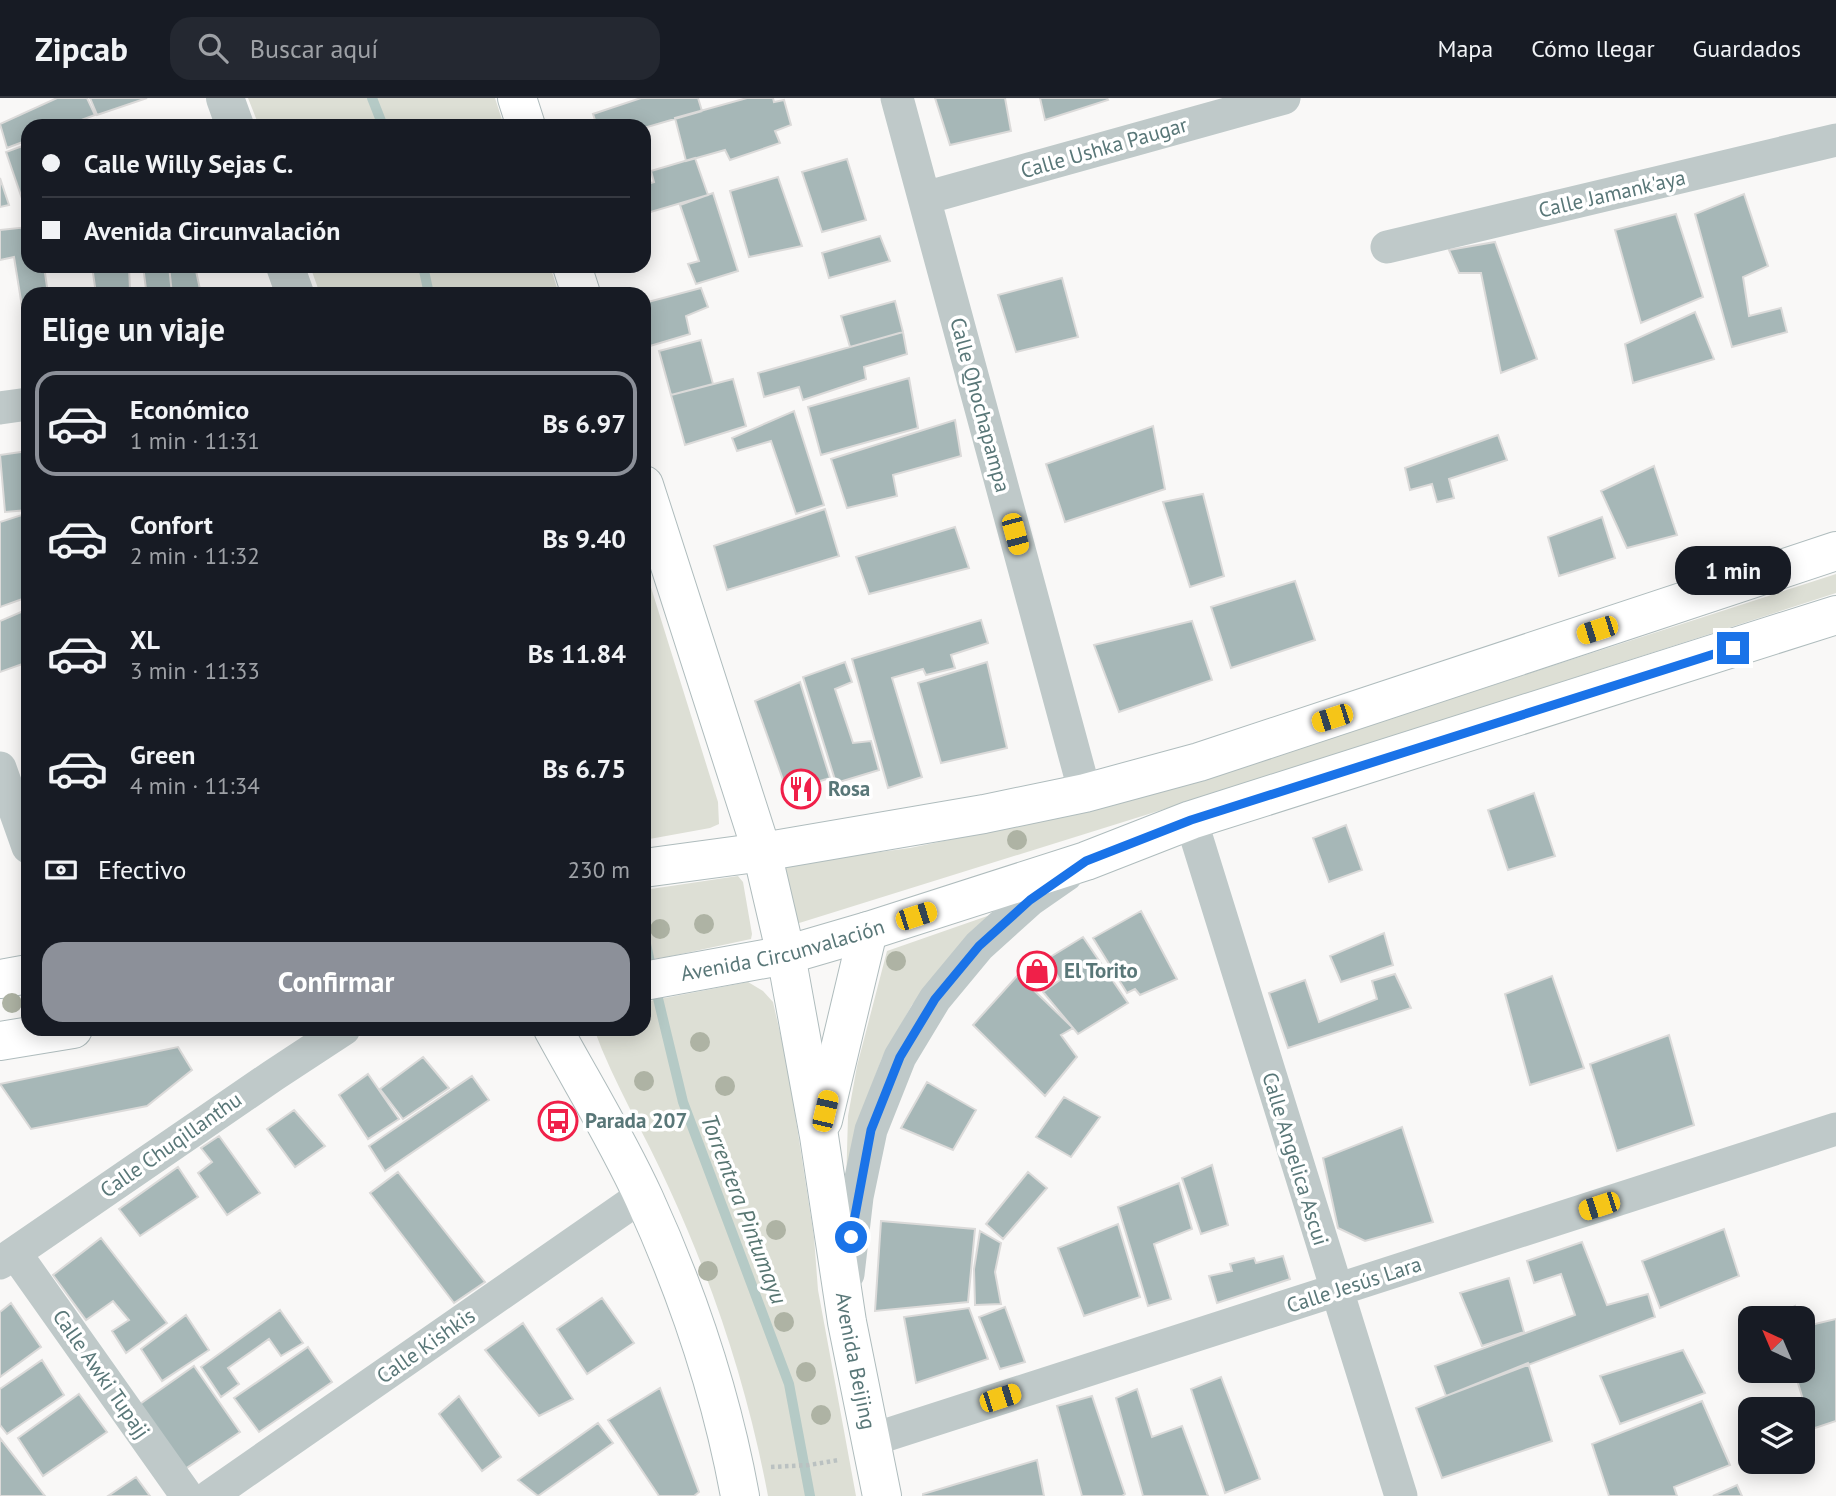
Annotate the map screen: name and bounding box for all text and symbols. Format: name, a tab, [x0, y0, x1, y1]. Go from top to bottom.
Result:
search box	[170, 17, 660, 80]
text: Zipcab	[35, 27, 128, 70]
icon: search	[194, 29, 232, 67]
text: Buscar aquí	[250, 32, 378, 65]
text: Mapa	[1437, 33, 1493, 64]
text: Cómo llegar	[1531, 33, 1655, 64]
text: Guardados	[1693, 33, 1801, 64]
street label: Calle Ushka Paugar	[1017, 111, 1190, 184]
text: Calle Willy Sejas C.	[84, 147, 293, 180]
street label: Calle Jamank'aya	[1536, 163, 1688, 224]
text: Avenida Circunvalación	[84, 214, 340, 247]
text: Elige un viaje	[42, 308, 225, 350]
street label: Calle Qhochapampa	[944, 315, 1017, 495]
icon: car	[46, 392, 109, 455]
text: Económico	[130, 393, 249, 426]
text: Bs 6.97	[542, 407, 626, 440]
text: 1 min · 11:31	[130, 426, 260, 455]
icon: car	[46, 507, 109, 570]
text: Confort	[130, 508, 213, 541]
car	[1000, 511, 1031, 557]
text: Bs 9.40	[542, 522, 626, 555]
text: 2 min · 11:32	[130, 541, 260, 570]
callout: 1 min	[1675, 546, 1791, 596]
text: 1 min	[1705, 556, 1761, 585]
car	[1574, 614, 1621, 646]
icon: car	[46, 622, 109, 685]
text: XL	[130, 623, 160, 656]
route end	[1717, 632, 1749, 664]
text: Bs 11.84	[528, 637, 626, 670]
text: 3 min · 11:33	[130, 656, 260, 685]
car	[1309, 702, 1356, 734]
icon: car	[46, 737, 109, 800]
text: Green	[130, 738, 195, 771]
text: Bs 6.75	[542, 752, 626, 785]
restaurant icon: Rosa	[780, 768, 822, 810]
text: 4 min · 11:34	[130, 771, 260, 800]
place label: Rosa	[828, 775, 870, 802]
icon: cash	[42, 851, 80, 889]
text: Efectivo	[98, 853, 187, 886]
text: 230 m	[568, 855, 630, 884]
car	[893, 900, 940, 932]
street label: Avenida Circunvalación	[679, 913, 888, 987]
button: Confirmar	[42, 942, 630, 1022]
shop icon: El Torito	[1016, 950, 1058, 992]
place label: El Torito	[1064, 957, 1138, 984]
street label: Calle Angelica Ascui	[1256, 1069, 1335, 1249]
street label: Calle Chuqillanthu	[95, 1086, 247, 1203]
car	[811, 1088, 840, 1134]
bus stop icon: Parada 207	[537, 1100, 579, 1142]
place label: Parada 207	[585, 1107, 687, 1134]
water label: Torrentera Pintumayu	[695, 1110, 794, 1308]
car	[1576, 1190, 1623, 1222]
route start	[835, 1221, 867, 1253]
street label: Calle Jesús Lara	[1283, 1250, 1425, 1319]
street label: Avenida Beijing	[830, 1290, 882, 1432]
street label: Calle Kishkis	[371, 1302, 480, 1389]
street label: Calle Awki Tupajj	[47, 1304, 156, 1444]
north arrow	[1738, 1306, 1815, 1382]
map controls	[1738, 1306, 1815, 1474]
car	[977, 1382, 1024, 1414]
button: layers	[1738, 1397, 1815, 1474]

